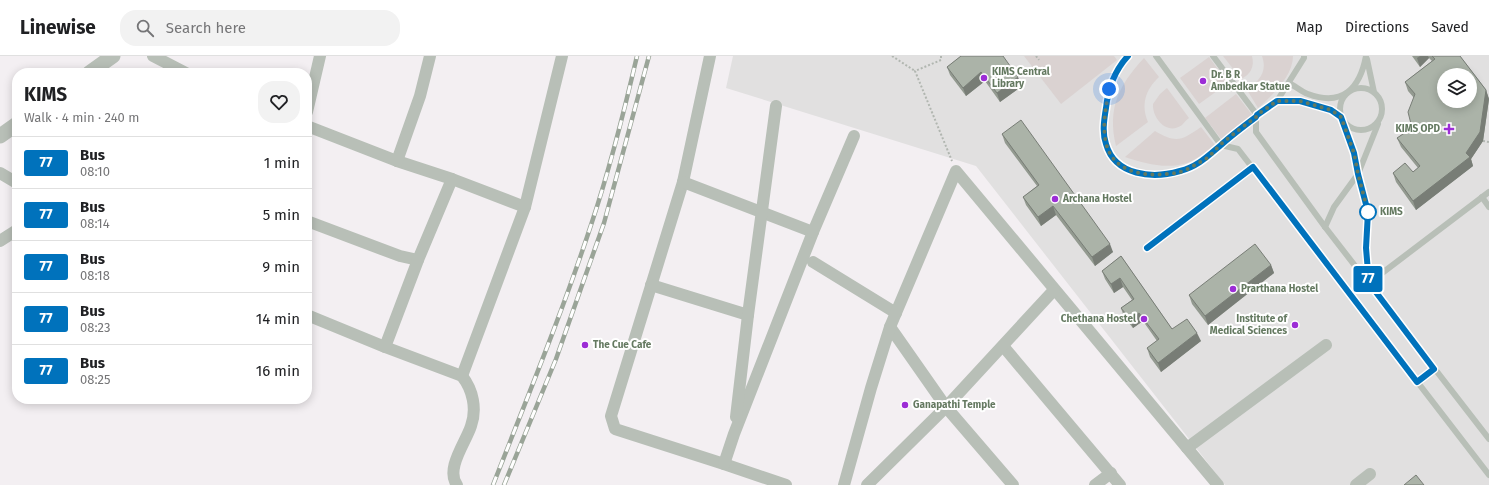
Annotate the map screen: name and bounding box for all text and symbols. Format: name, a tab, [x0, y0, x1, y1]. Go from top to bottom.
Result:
search box	[120, 10, 400, 46]
text: Linewise	[20, 16, 96, 39]
icon: search	[134, 17, 156, 39]
text: Search here	[166, 19, 246, 37]
text: Map	[1296, 19, 1323, 36]
text: Directions	[1345, 19, 1409, 36]
text: Saved	[1431, 19, 1469, 36]
place label: KIMS Central Library	[992, 66, 1050, 90]
map controls	[1437, 68, 1477, 108]
button: layers	[1437, 68, 1477, 108]
place label: Dr. B R Ambedkar Statue	[1210, 69, 1291, 93]
marker: KIMS Central Library	[979, 73, 989, 83]
marker: Dr. B R Ambedkar Statue	[1198, 76, 1208, 86]
your location	[1099, 79, 1119, 99]
button: heart	[258, 81, 300, 123]
text: KIMS	[24, 83, 67, 106]
text: Walk · 4 min · 240 m	[24, 110, 139, 125]
place label: KIMS OPD	[1396, 123, 1440, 135]
marker: KIMS OPD	[1443, 123, 1455, 135]
text: Bus	[80, 146, 105, 164]
text: 77	[39, 154, 53, 171]
text: 1 min	[264, 154, 300, 172]
text: 08:10	[80, 164, 110, 179]
place label: Archana Hostel	[1062, 193, 1132, 205]
marker: Archana Hostel	[1050, 194, 1060, 204]
text: Bus	[80, 198, 105, 216]
marker: KIMS	[1359, 203, 1377, 221]
text: 77	[39, 206, 53, 223]
text: 5 min	[263, 206, 300, 224]
place label: KIMS	[1380, 206, 1403, 218]
text: 08:14	[80, 216, 110, 231]
text: Bus	[80, 250, 105, 268]
text: 77	[39, 258, 53, 275]
text: 9 min	[262, 258, 300, 276]
line badge: 77	[1350, 266, 1386, 292]
text: 08:18	[80, 268, 110, 283]
text: 77	[1361, 270, 1375, 287]
place label: Prarthana Hostel	[1241, 283, 1318, 295]
marker: Prarthana Hostel	[1228, 284, 1238, 294]
text: Bus	[80, 302, 105, 320]
text: 77	[39, 310, 53, 327]
text: 14 min	[256, 310, 300, 328]
place label: Chethana Hostel	[1061, 313, 1136, 325]
place label: Institute of Medical Sciences	[1210, 313, 1288, 337]
marker: Chethana Hostel	[1139, 314, 1149, 324]
text: 08:23	[80, 320, 110, 335]
marker: Institute of Medical Sciences	[1290, 320, 1300, 330]
place label: The Cue Cafe	[593, 339, 652, 351]
marker: The Cue Cafe	[580, 340, 590, 350]
text: Bus	[80, 354, 105, 372]
text: 77	[39, 362, 53, 379]
text: 16 min	[256, 362, 300, 380]
text: 08:25	[80, 372, 111, 387]
place label: Ganapathi Temple	[913, 399, 996, 411]
marker: Ganapathi Temple	[900, 400, 910, 410]

